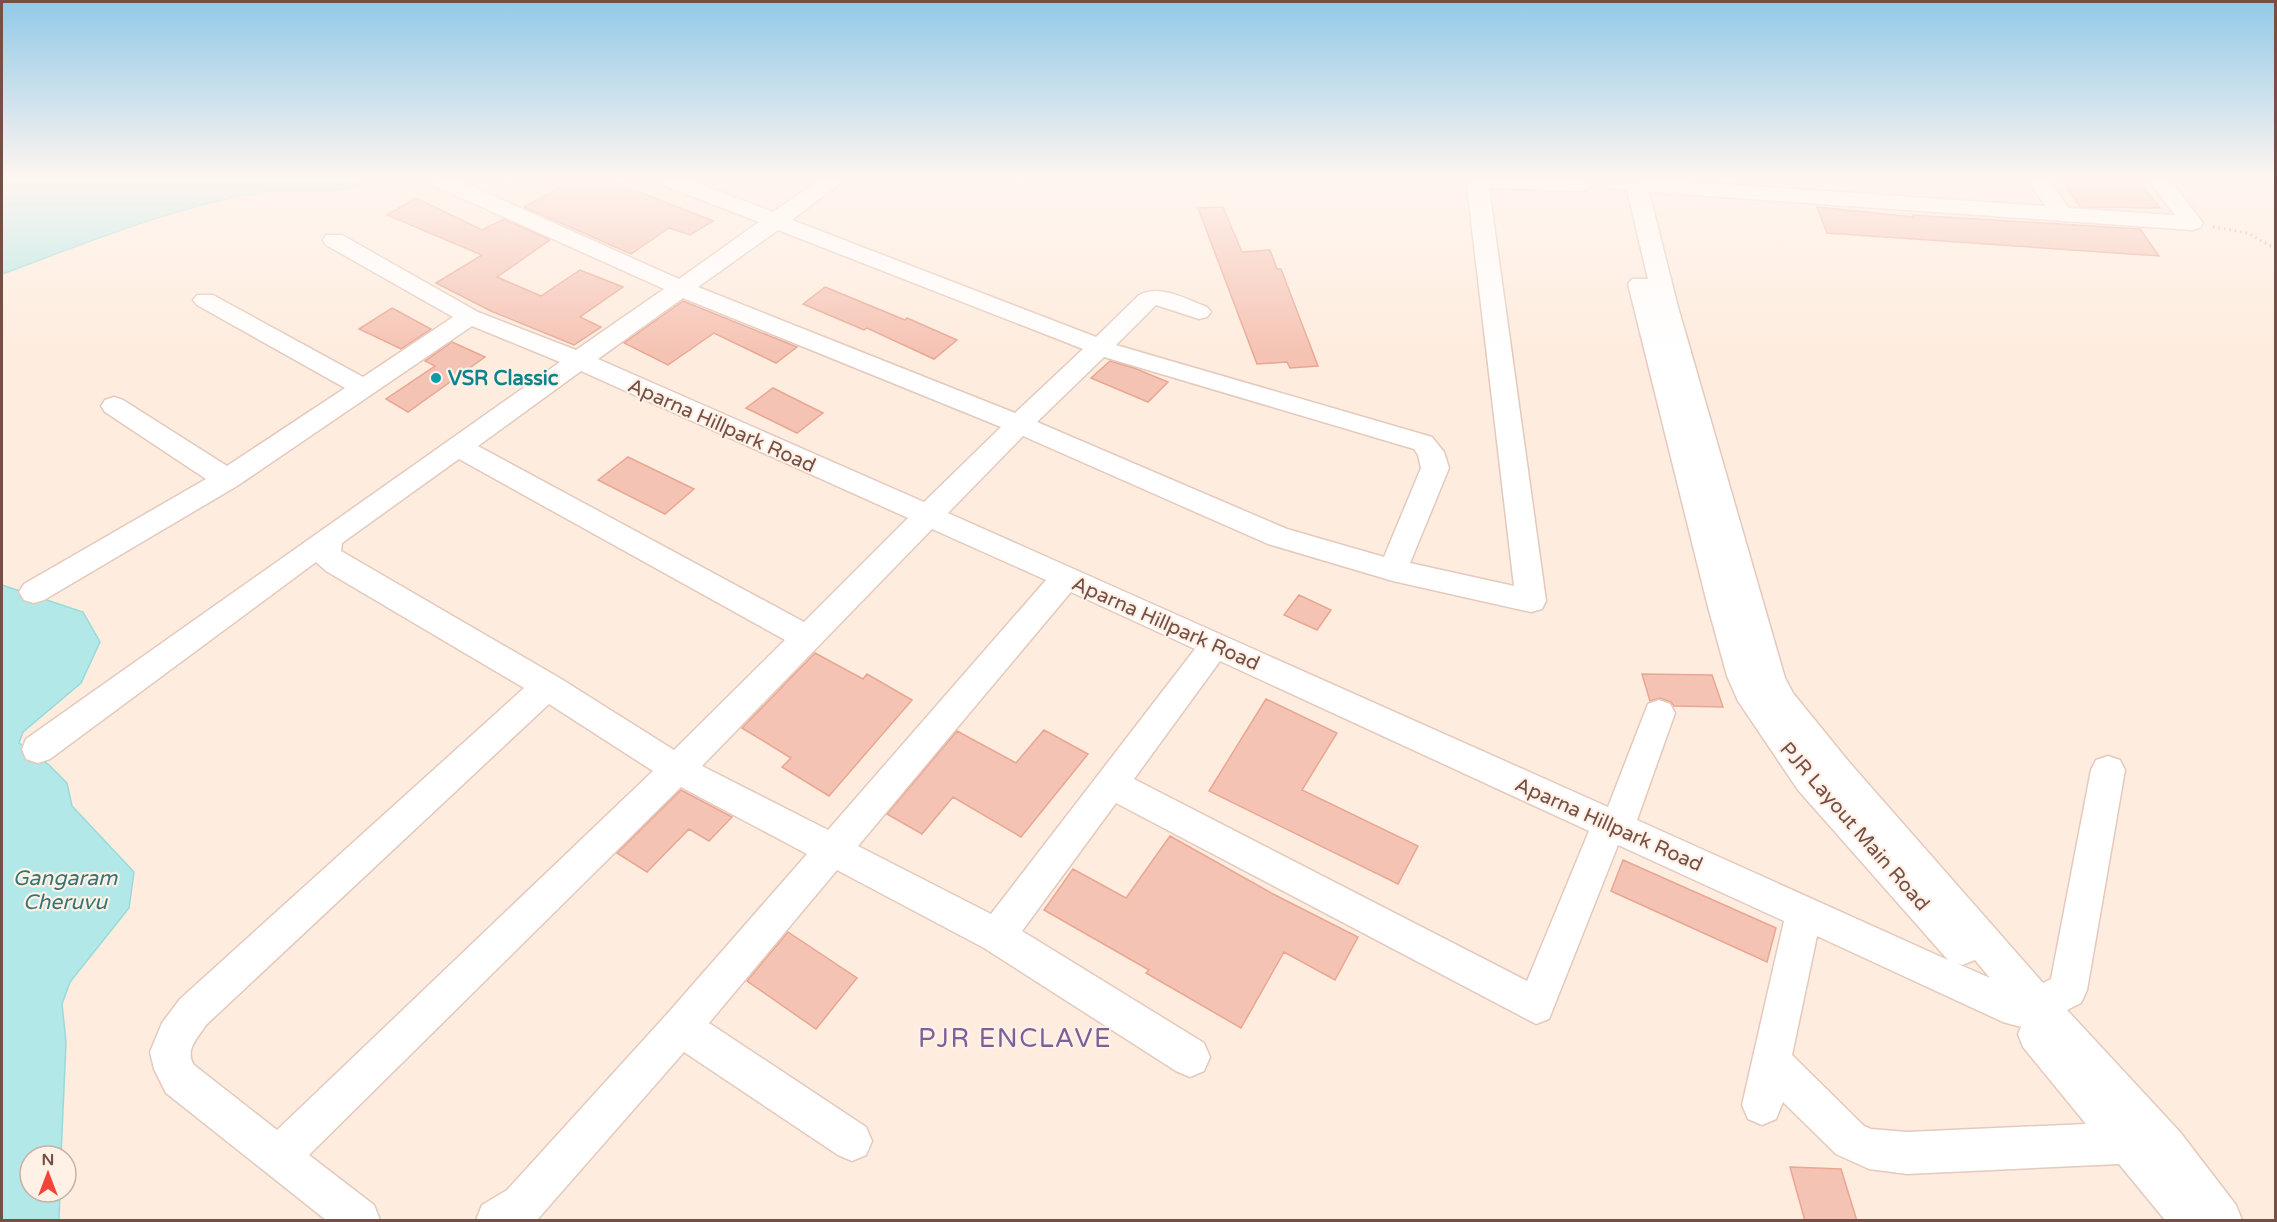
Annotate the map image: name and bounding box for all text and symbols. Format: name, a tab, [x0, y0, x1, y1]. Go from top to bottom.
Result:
place label: VSR Classic	[448, 367, 559, 391]
marker: VSR Classic	[429, 371, 443, 385]
street label: Aparna Hillpark Road	[624, 374, 819, 478]
street label: Aparna Hillpark Road	[1068, 572, 1263, 676]
street label: PJR Layout Main Road	[1774, 737, 1934, 916]
street label: Aparna Hillpark Road	[1511, 773, 1706, 877]
water label: Gangaram Cheruvu	[13, 866, 118, 915]
district label: PJR ENCLAVE	[918, 1023, 1112, 1054]
north arrow	[18, 1144, 78, 1204]
text: N	[42, 1150, 54, 1170]

